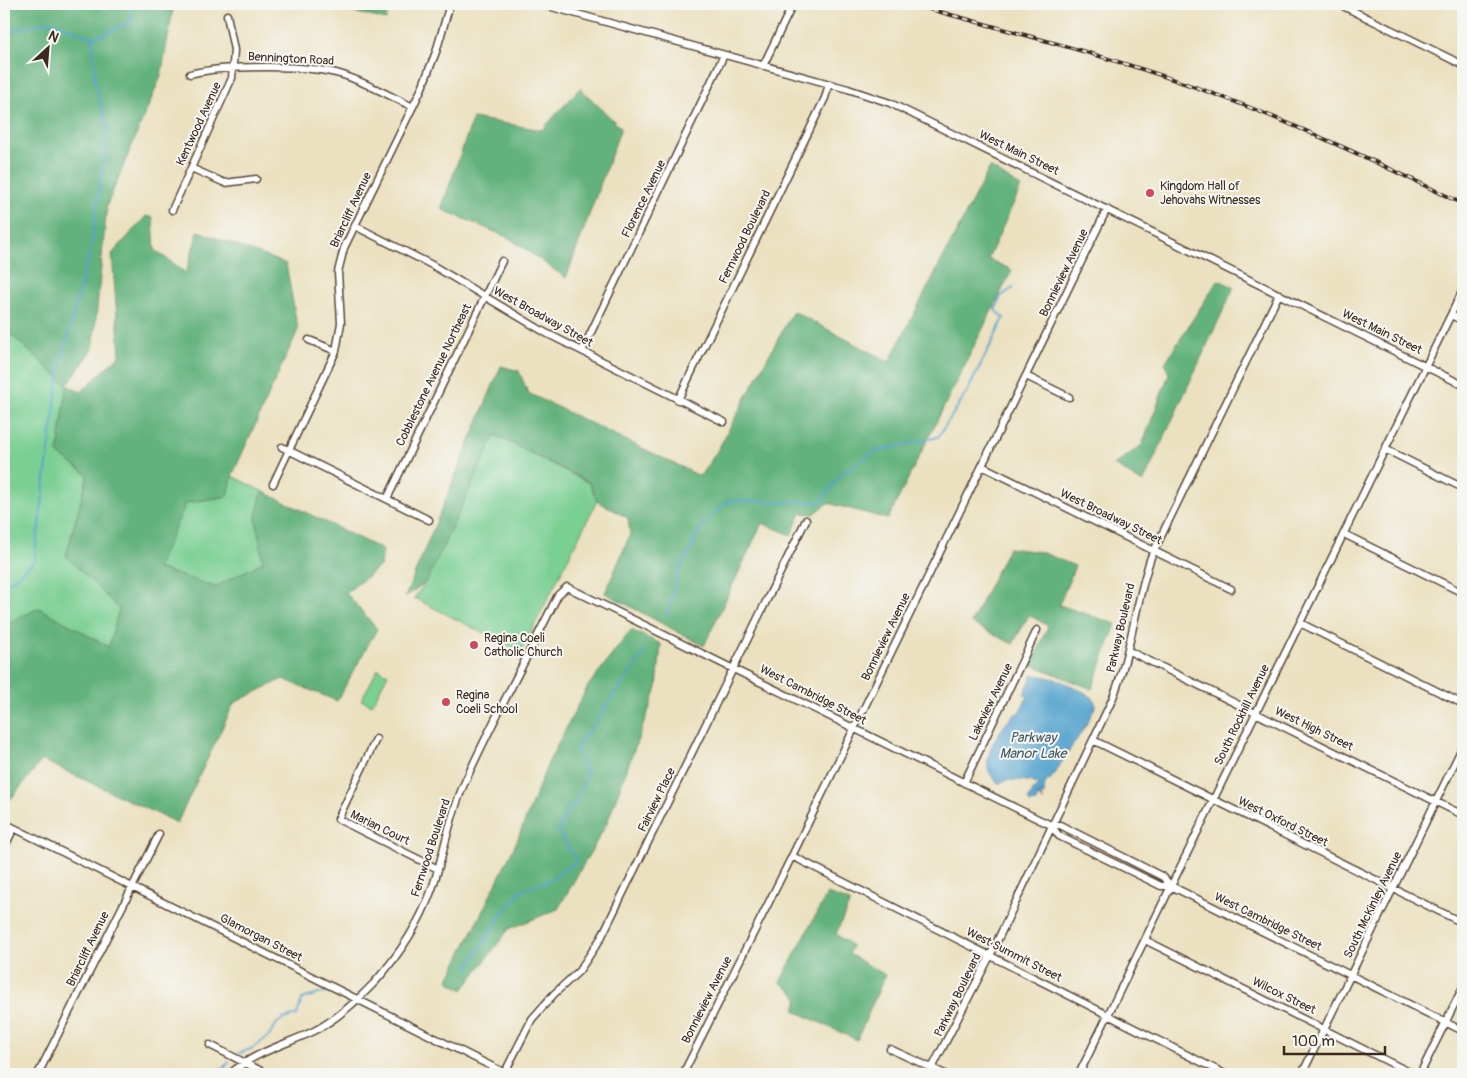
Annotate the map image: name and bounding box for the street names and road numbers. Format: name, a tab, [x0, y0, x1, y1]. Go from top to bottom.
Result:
street label: Bennington Road	[248, 49, 335, 69]
street label: Kentwood Avenue	[173, 80, 225, 168]
street label: West Main Street	[977, 127, 1062, 179]
street label: Florence Avenue	[619, 158, 669, 240]
street label: Briarcliff Avenue	[327, 170, 375, 250]
street label: Fernwood Boulevard	[716, 188, 774, 286]
street label: Bonnieview Avenue	[1036, 227, 1092, 319]
street label: West Broadway Street	[491, 283, 596, 351]
street label: Cobblestone Avenue Northeast	[393, 301, 475, 449]
street label: West Main Street	[1340, 306, 1425, 358]
street label: West Broadway Street	[1058, 486, 1165, 548]
street label: Parkway Boulevard	[1103, 582, 1139, 674]
street label: Bonnieview Avenue	[858, 591, 914, 683]
street label: Lakeview Avenue	[966, 661, 1016, 743]
street label: West Cambridge Street	[757, 662, 869, 728]
street label: South Rockhill Avenue	[1211, 662, 1273, 768]
street label: West High Street	[1272, 703, 1356, 755]
street label: Fairview Place	[635, 765, 679, 835]
street label: West Oxford Street	[1236, 794, 1331, 850]
street label: Fernwood Boulevard	[408, 797, 454, 899]
street label: Marian Court	[348, 807, 412, 849]
street label: South McKinley Avenue	[1341, 849, 1405, 961]
street label: West Cambridge Street	[1212, 889, 1324, 955]
street label: Briarcliff Avenue	[63, 909, 113, 989]
street label: Glamorgan Street	[217, 911, 305, 965]
street label: West Summit Street	[964, 924, 1064, 986]
street label: Parkway Boulevard	[931, 951, 985, 1039]
street label: Bonnieview Avenue	[679, 954, 735, 1046]
street label: Wilcox Street	[1250, 974, 1318, 1018]

